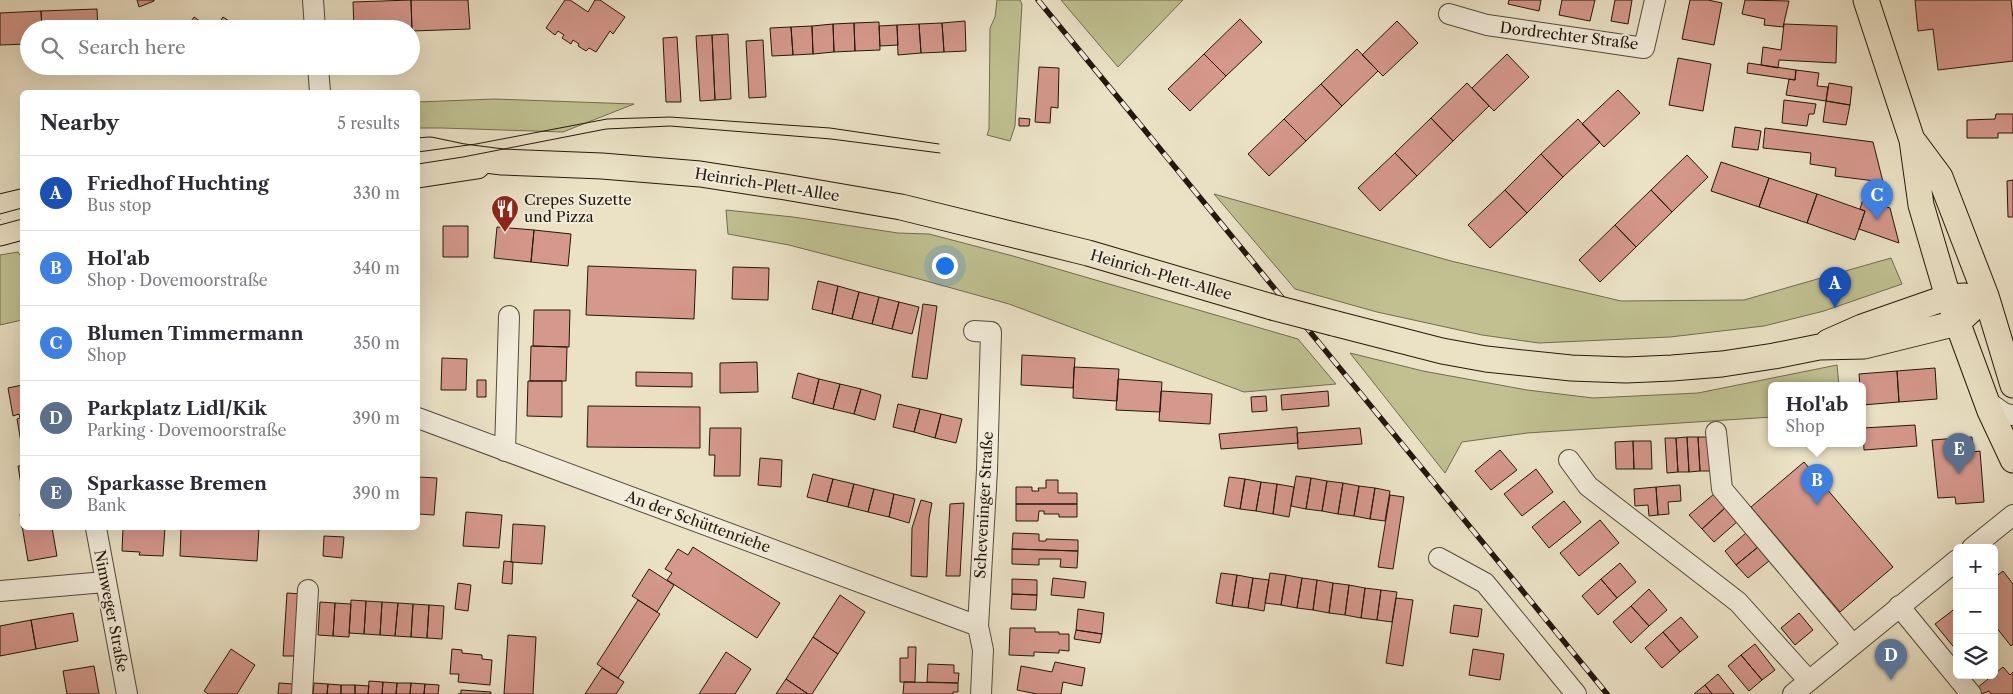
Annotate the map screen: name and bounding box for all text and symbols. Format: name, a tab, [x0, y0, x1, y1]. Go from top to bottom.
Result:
street label: Dordrechter Straße	[1499, 18, 1639, 53]
search box	[20, 20, 420, 75]
icon: search	[38, 34, 66, 62]
text: Search here	[78, 36, 186, 59]
text: Nearby	[40, 110, 119, 135]
text: 5 results	[337, 113, 400, 133]
street label: Heinrich-Plett-Allee	[693, 164, 841, 205]
text: Friedhof Huchting	[87, 172, 269, 195]
pin: C	[1861, 179, 1893, 220]
text: A	[50, 183, 62, 203]
text: 330 m	[353, 183, 400, 203]
place label: Crepes Suzette und Pizza	[524, 190, 632, 226]
restaurant icon: Crepes Suzette und Pizza	[490, 194, 520, 233]
text: Bus stop	[87, 195, 151, 215]
street label: Heinrich-Plett-Allee	[1088, 245, 1234, 304]
text: Hol'ab	[87, 247, 150, 270]
your location	[932, 253, 958, 279]
text: B	[50, 258, 62, 278]
text: 340 m	[353, 258, 400, 278]
pin: A	[1819, 267, 1851, 308]
text: Shop · Dovemoorstraße	[87, 270, 268, 290]
text: Blumen Timmermann	[87, 322, 303, 345]
text: C	[50, 333, 62, 353]
text: 350 m	[353, 333, 400, 353]
text: Shop	[87, 345, 126, 365]
popup	[1768, 382, 1866, 447]
text: Hol'ab	[1786, 393, 1848, 416]
text: Parkplatz Lidl/Kik	[87, 397, 267, 420]
text: D	[49, 408, 63, 428]
text: 390 m	[353, 408, 400, 428]
text: Shop	[1786, 416, 1825, 436]
text: Parking · Dovemoorstraße	[87, 420, 287, 440]
street label: Scheveninger Straße	[970, 431, 997, 579]
pin: E	[1943, 433, 1975, 474]
pin: B	[1801, 464, 1833, 505]
text: Sparkasse Bremen	[87, 472, 267, 495]
text: E	[50, 483, 62, 503]
text: 390 m	[353, 483, 400, 503]
street label: An der Schüttenriehe	[622, 486, 773, 557]
text: Bank	[87, 495, 126, 515]
map controls	[1953, 544, 1998, 679]
button: +	[1953, 544, 1998, 589]
street label: Nimweger Straße	[90, 548, 133, 674]
button: −	[1953, 589, 1998, 634]
button: layers	[1953, 634, 1998, 679]
pin: D	[1875, 639, 1907, 680]

